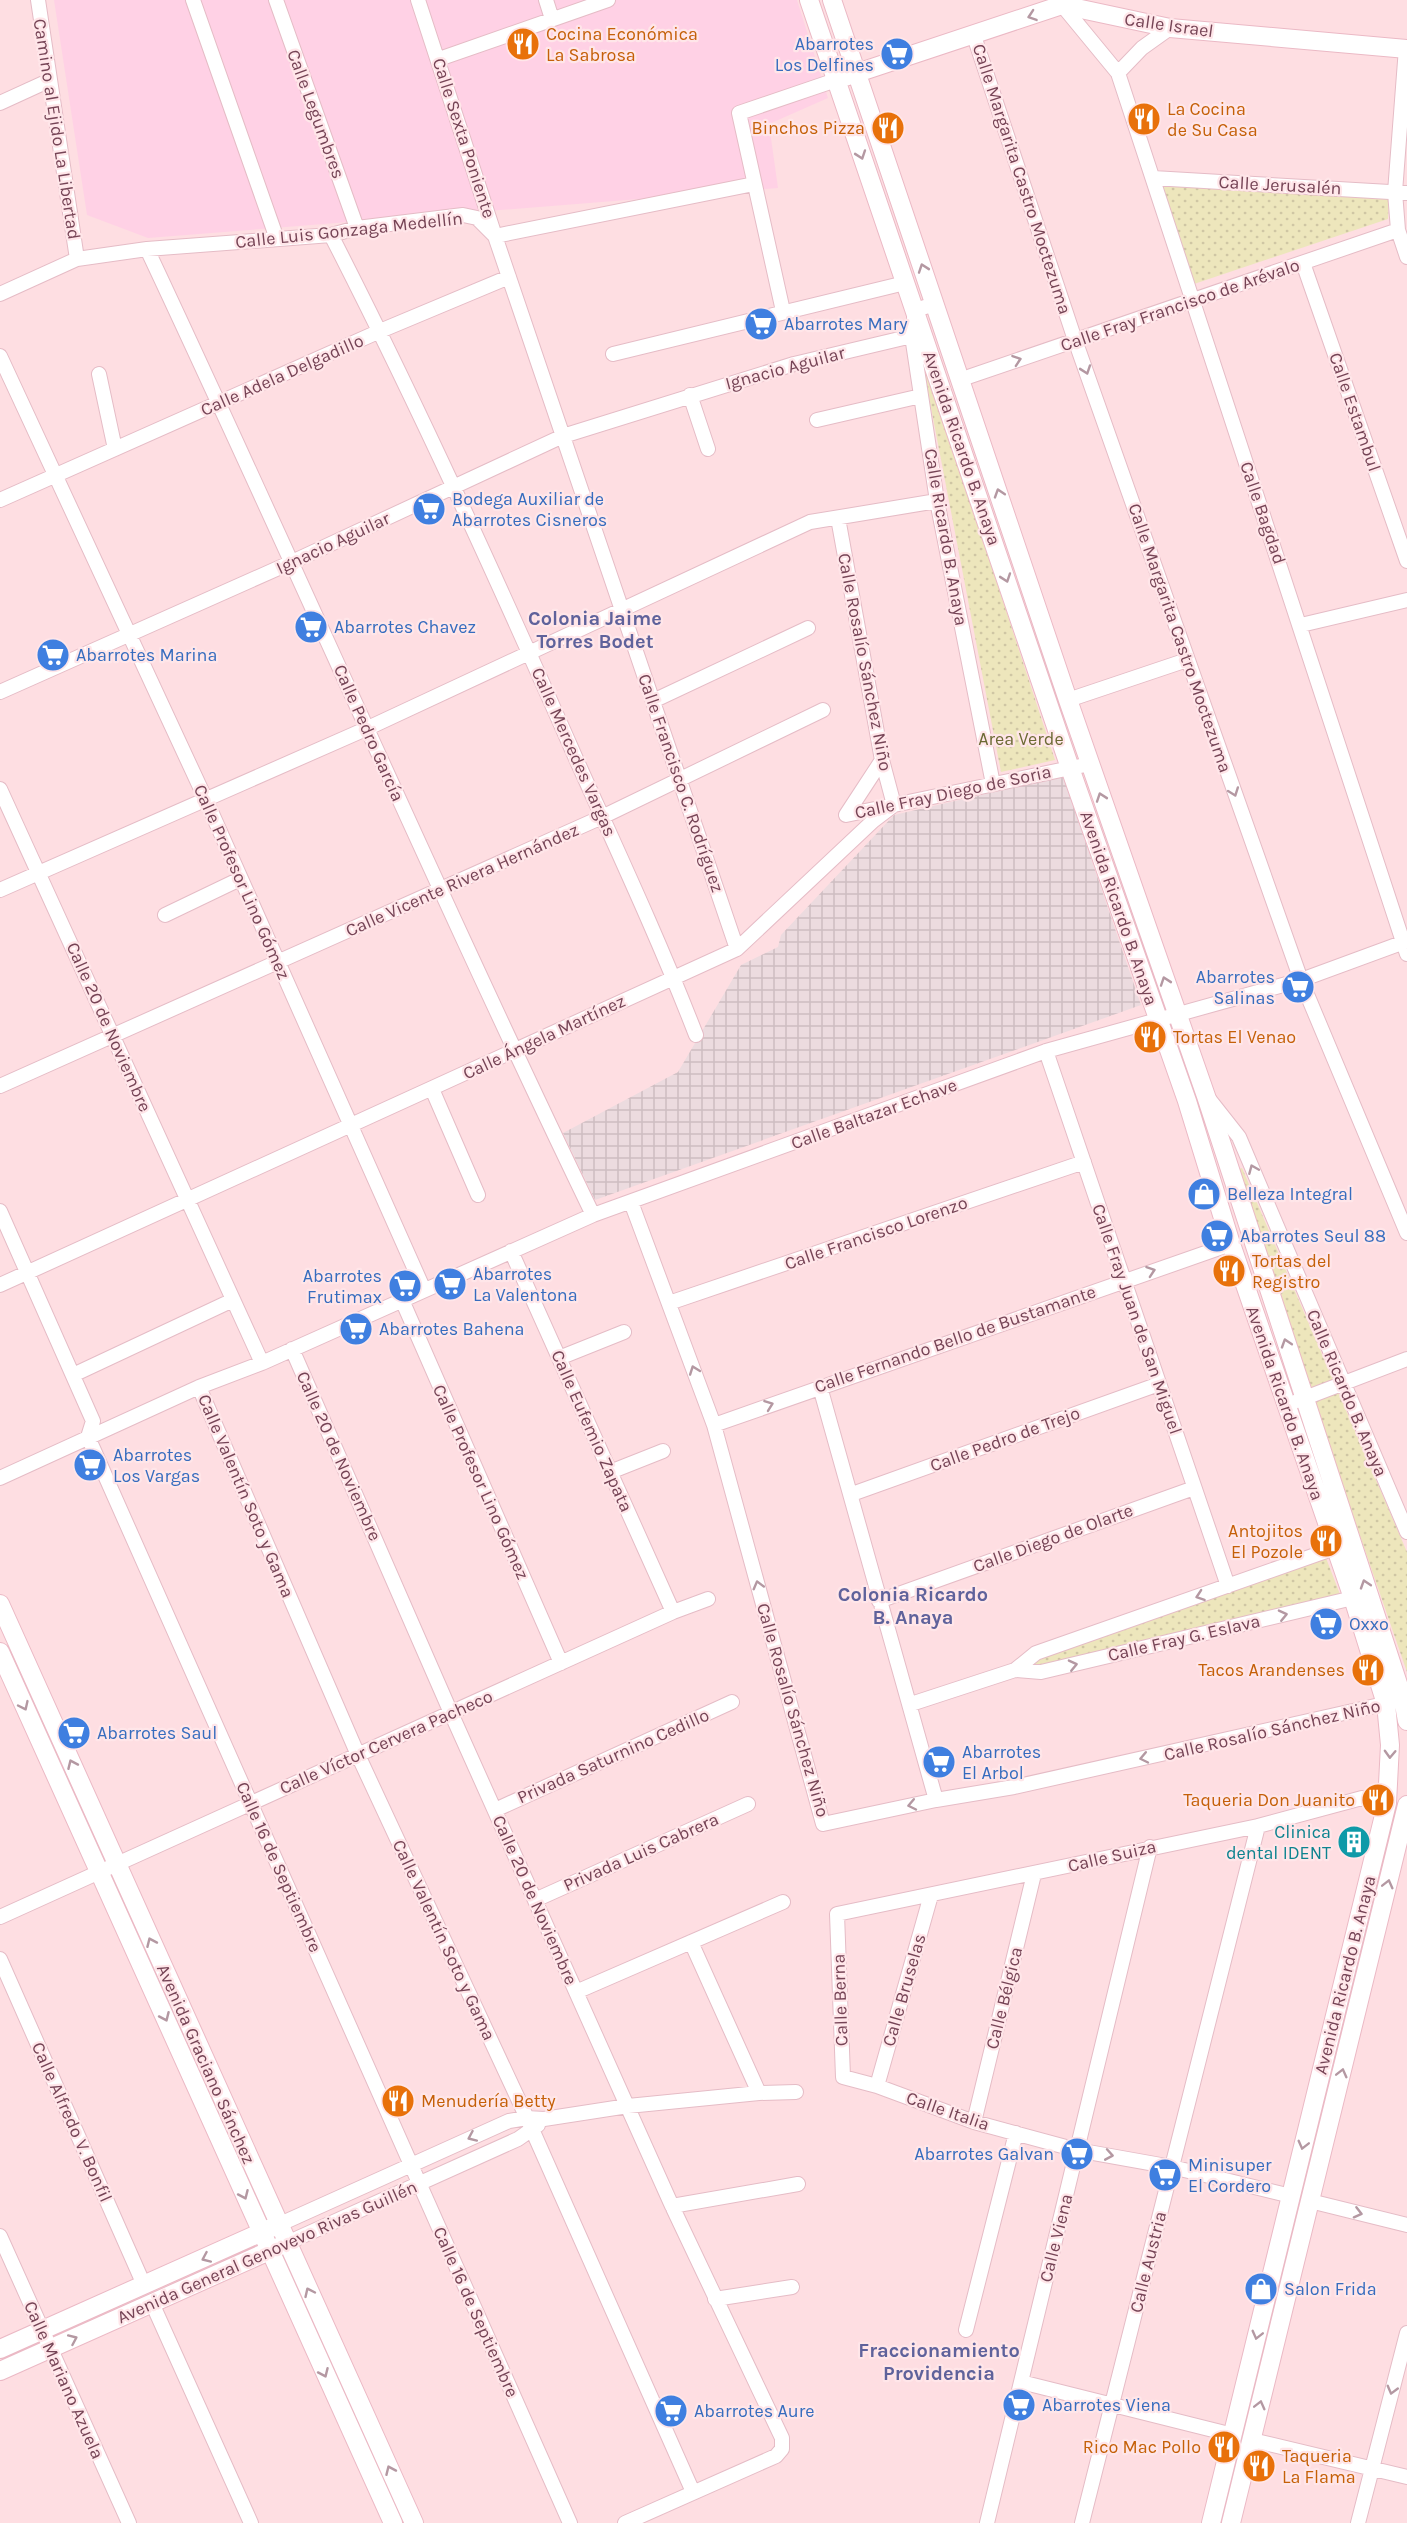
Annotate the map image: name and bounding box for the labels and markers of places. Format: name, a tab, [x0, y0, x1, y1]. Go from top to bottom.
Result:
place label: Cocina Económica La Sabrosa	[546, 23, 698, 66]
restaurant icon: Cocina Económica La Sabrosa	[505, 26, 541, 62]
place label: Abarrotes Los Delfines	[775, 33, 874, 76]
supermarket icon: Abarrotes Los Delfines	[879, 36, 915, 72]
place label: La Cocina de Su Casa	[1167, 98, 1258, 141]
restaurant icon: La Cocina de Su Casa	[1126, 101, 1162, 137]
restaurant icon: Binchos Pizza	[870, 110, 906, 146]
place label: Binchos Pizza	[752, 117, 865, 139]
supermarket icon: Abarrotes Mary	[743, 306, 779, 342]
place label: Abarrotes Mary	[784, 313, 908, 335]
place label: Bodega Auxiliar de Abarrotes Cisneros	[452, 488, 607, 531]
supermarket icon: Bodega Auxiliar de Abarrotes Cisneros	[411, 491, 447, 527]
supermarket icon: Abarrotes Chavez	[293, 609, 329, 645]
place label: Abarrotes Chavez	[334, 616, 476, 638]
supermarket icon: Abarrotes Marina	[35, 637, 71, 673]
place label: Abarrotes Marina	[76, 644, 217, 666]
place label: Abarrotes Salinas	[1196, 966, 1275, 1009]
supermarket icon: Abarrotes Salinas	[1280, 969, 1316, 1005]
restaurant icon: Tortas El Venao	[1132, 1019, 1168, 1055]
place label: Tortas El Venao	[1173, 1026, 1296, 1048]
shop icon: Belleza Integral	[1186, 1176, 1222, 1212]
place label: Belleza Integral	[1227, 1183, 1353, 1205]
supermarket icon: Abarrotes Seul 88	[1199, 1218, 1235, 1254]
place label: Abarrotes Seul 88	[1240, 1225, 1386, 1247]
place label: Tortas del Registro	[1252, 1250, 1331, 1293]
restaurant icon: Tortas del Registro	[1211, 1253, 1247, 1289]
place label: Abarrotes La Valentona	[473, 1263, 578, 1306]
place label: Abarrotes Frutimax	[303, 1265, 382, 1308]
supermarket icon: Abarrotes La Valentona	[432, 1266, 468, 1302]
supermarket icon: Abarrotes Frutimax	[387, 1268, 423, 1304]
supermarket icon: Abarrotes Bahena	[338, 1311, 374, 1347]
place label: Abarrotes Bahena	[379, 1318, 525, 1340]
place label: Abarrotes Los Vargas	[113, 1444, 200, 1487]
supermarket icon: Abarrotes Los Vargas	[72, 1447, 108, 1483]
place label: Antojitos El Pozole	[1228, 1520, 1303, 1563]
restaurant icon: Antojitos El Pozole	[1308, 1523, 1344, 1559]
supermarket icon: Oxxo	[1308, 1606, 1344, 1642]
place label: Oxxo	[1349, 1613, 1389, 1635]
restaurant icon: Tacos Arandenses	[1350, 1652, 1386, 1688]
place label: Tacos Arandenses	[1198, 1659, 1345, 1681]
supermarket icon: Abarrotes Saul	[56, 1715, 92, 1751]
place label: Abarrotes Saul	[97, 1722, 217, 1744]
place label: Abarrotes El Arbol	[962, 1741, 1041, 1784]
supermarket icon: Abarrotes El Arbol	[921, 1744, 957, 1780]
restaurant icon: Taqueria Don Juanito	[1360, 1782, 1396, 1818]
place label: Taqueria Don Juanito	[1183, 1789, 1355, 1811]
place label: Clinica dental IDENT	[1226, 1821, 1331, 1864]
building icon: Clinica dental IDENT	[1336, 1824, 1372, 1860]
restaurant icon: Menudería Betty	[380, 2083, 416, 2119]
place label: Menudería Betty	[421, 2090, 556, 2112]
supermarket icon: Abarrotes Galvan	[1059, 2136, 1095, 2172]
place label: Abarrotes Galvan	[914, 2143, 1054, 2165]
place label: Minisuper El Cordero	[1188, 2154, 1272, 2197]
supermarket icon: Minisuper El Cordero	[1147, 2157, 1183, 2193]
shop icon: Salon Frida	[1243, 2271, 1279, 2307]
place label: Salon Frida	[1284, 2278, 1377, 2300]
supermarket icon: Abarrotes Viena	[1001, 2387, 1037, 2423]
supermarket icon: Abarrotes Aure	[653, 2393, 689, 2429]
place label: Abarrotes Viena	[1042, 2394, 1171, 2416]
place label: Abarrotes Aure	[694, 2400, 815, 2422]
restaurant icon: Rico Mac Pollo	[1206, 2429, 1242, 2465]
place label: Rico Mac Pollo	[1083, 2436, 1201, 2458]
place label: Taqueria La Flama	[1282, 2445, 1356, 2488]
restaurant icon: Taqueria La Flama	[1241, 2448, 1277, 2484]

